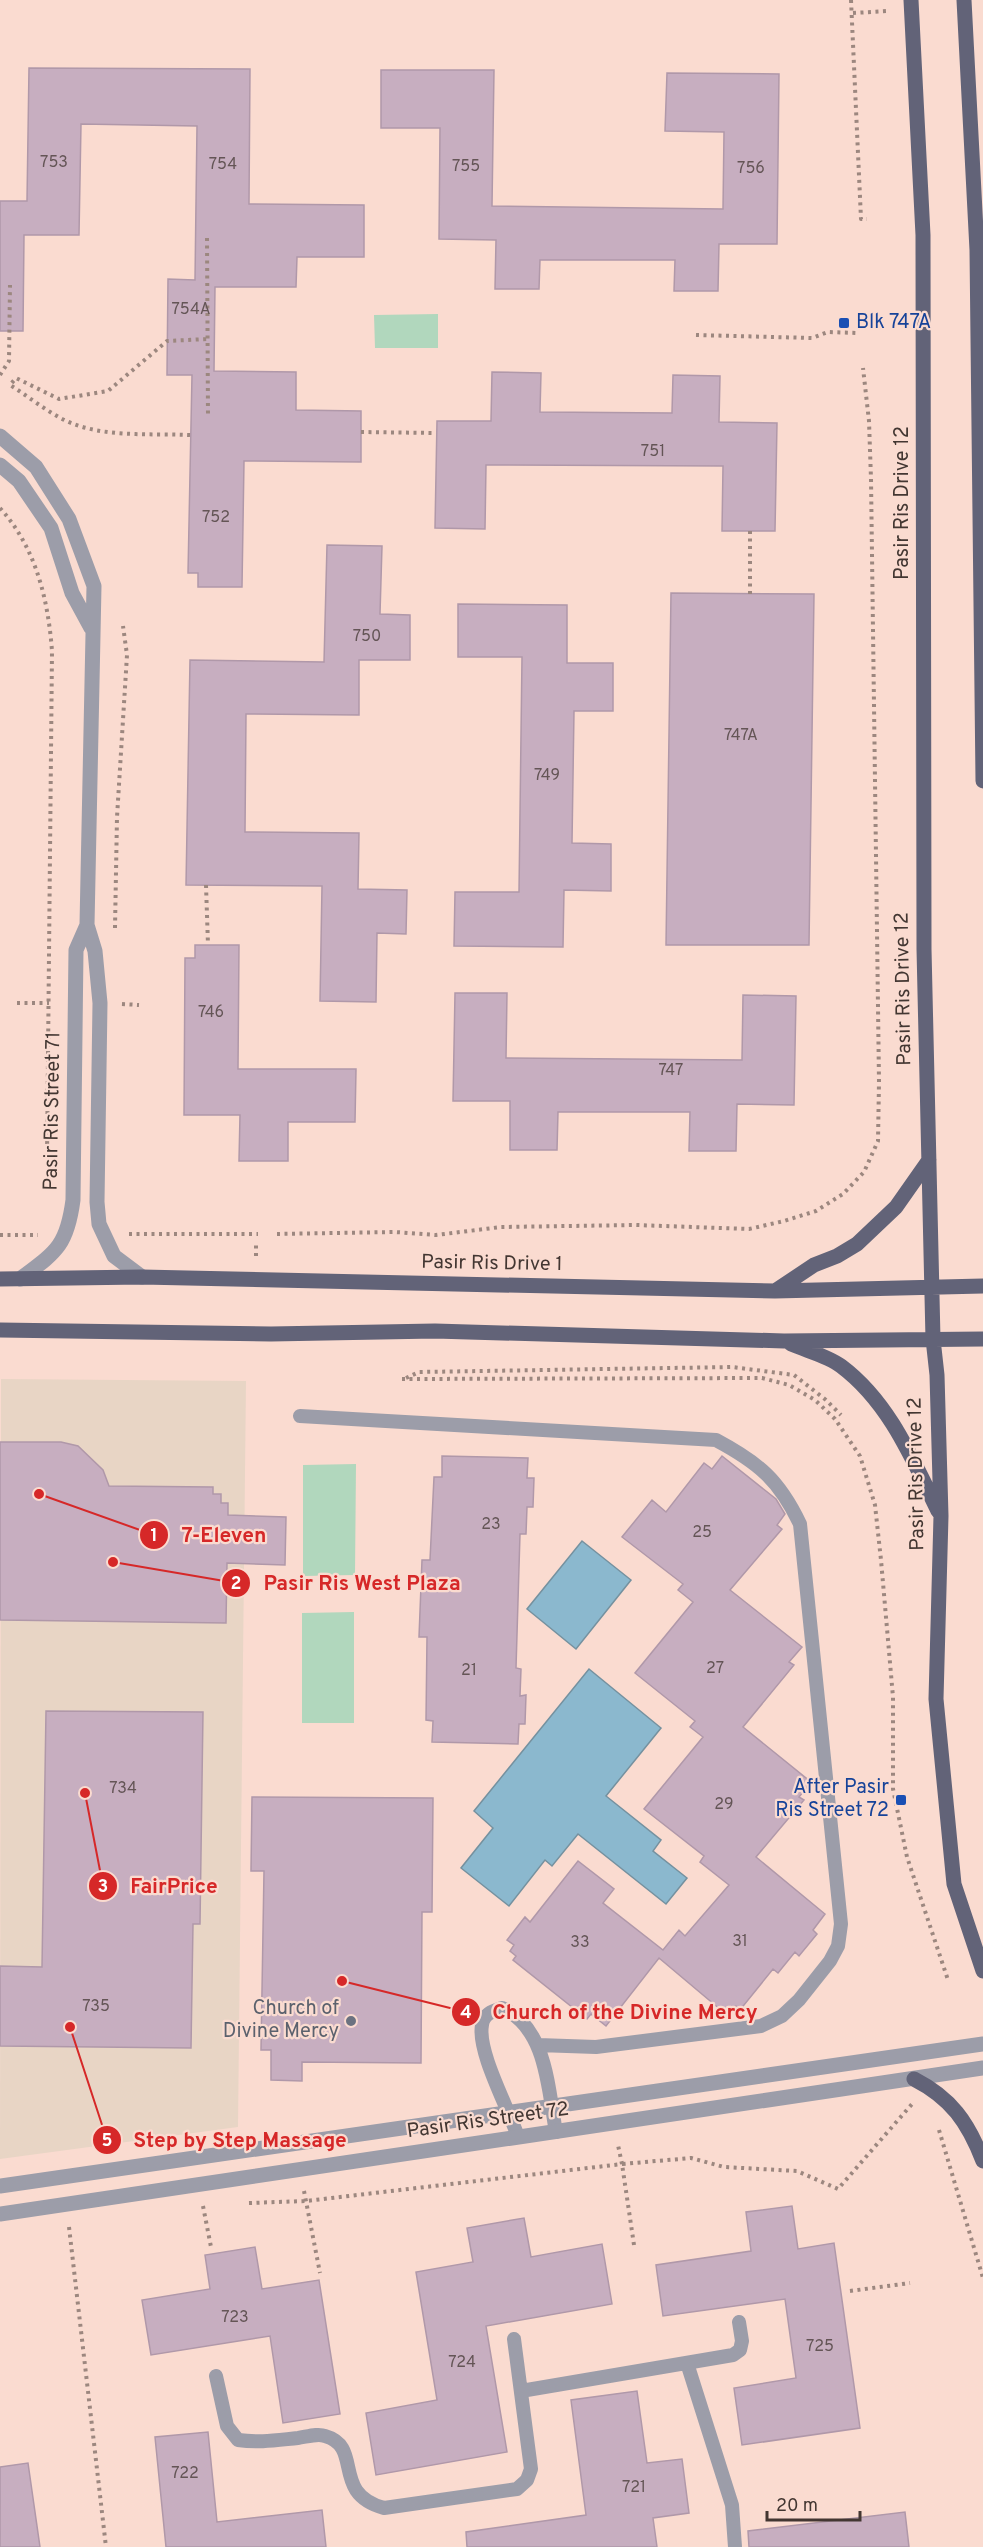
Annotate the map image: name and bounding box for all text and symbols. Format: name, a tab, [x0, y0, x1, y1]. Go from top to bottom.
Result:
house number: 753	[40, 153, 68, 173]
house number: 754	[209, 155, 237, 175]
house number: 755	[452, 157, 480, 177]
house number: 756	[737, 159, 765, 179]
house number: 754A	[171, 300, 211, 320]
place label: Blk 747A	[856, 310, 931, 336]
marker: Blk 747A	[837, 316, 851, 330]
street label: Pasir Ris Drive 12	[890, 426, 916, 580]
house number: 751	[641, 442, 665, 462]
house number: 752	[202, 508, 230, 528]
house number: 750	[353, 627, 381, 647]
house number: 747A	[724, 726, 758, 746]
house number: 749	[534, 766, 560, 786]
street label: Pasir Ris Drive 12	[890, 912, 918, 1066]
house number: 746	[198, 1003, 224, 1023]
street label: Pasir Ris Street 71	[39, 1031, 67, 1191]
house number: 747	[659, 1061, 683, 1081]
street label: Pasir Ris Drive 1	[421, 1250, 563, 1278]
street label: Pasir Ris Drive 12	[903, 1397, 931, 1551]
house number: 23	[481, 1515, 501, 1535]
callout: 7-Eleven	[139, 1516, 278, 1555]
text: 7-Eleven	[182, 1523, 266, 1550]
house number: 25	[692, 1523, 712, 1543]
text: 1	[150, 1525, 158, 1548]
callout: Pasir Ris West Plaza	[221, 1563, 472, 1602]
text: Pasir Ris West Plaza	[263, 1571, 461, 1598]
text: 2	[230, 1573, 242, 1596]
house number: 27	[706, 1659, 724, 1679]
house number: 21	[461, 1661, 477, 1681]
place label: After Pasir Ris Street 72	[775, 1775, 889, 1824]
house number: 734	[109, 1779, 137, 1799]
marker: After Pasir Ris Street 72	[894, 1793, 908, 1807]
house number: 29	[714, 1795, 734, 1815]
callout: FairPrice	[88, 1866, 230, 1905]
text: FairPrice	[130, 1874, 218, 1901]
text: 3	[98, 1876, 108, 1899]
house number: 31	[732, 1932, 748, 1952]
house number: 33	[570, 1933, 590, 1953]
callout: Church of the Divine Mercy	[451, 1993, 770, 2032]
place label: Church of Divine Mercy	[223, 1996, 339, 2045]
house number: 735	[82, 1997, 110, 2017]
text: Church of the Divine Mercy	[492, 2000, 758, 2027]
text: 4	[460, 2002, 472, 2025]
marker: Church of Divine Mercy	[344, 2014, 358, 2028]
street label: Pasir Ris Street 72	[405, 2097, 571, 2145]
callout: Step by Step Massage	[92, 2120, 359, 2159]
text: Step by Step Massage	[133, 2128, 347, 2155]
text: 5	[102, 2130, 113, 2153]
house number: 723	[221, 2308, 249, 2328]
house number: 725	[806, 2337, 834, 2357]
house number: 724	[448, 2353, 476, 2373]
house number: 722	[171, 2464, 199, 2484]
house number: 721	[622, 2478, 646, 2498]
scale bar	[767, 2484, 860, 2522]
text: 20 m	[776, 2495, 818, 2518]

